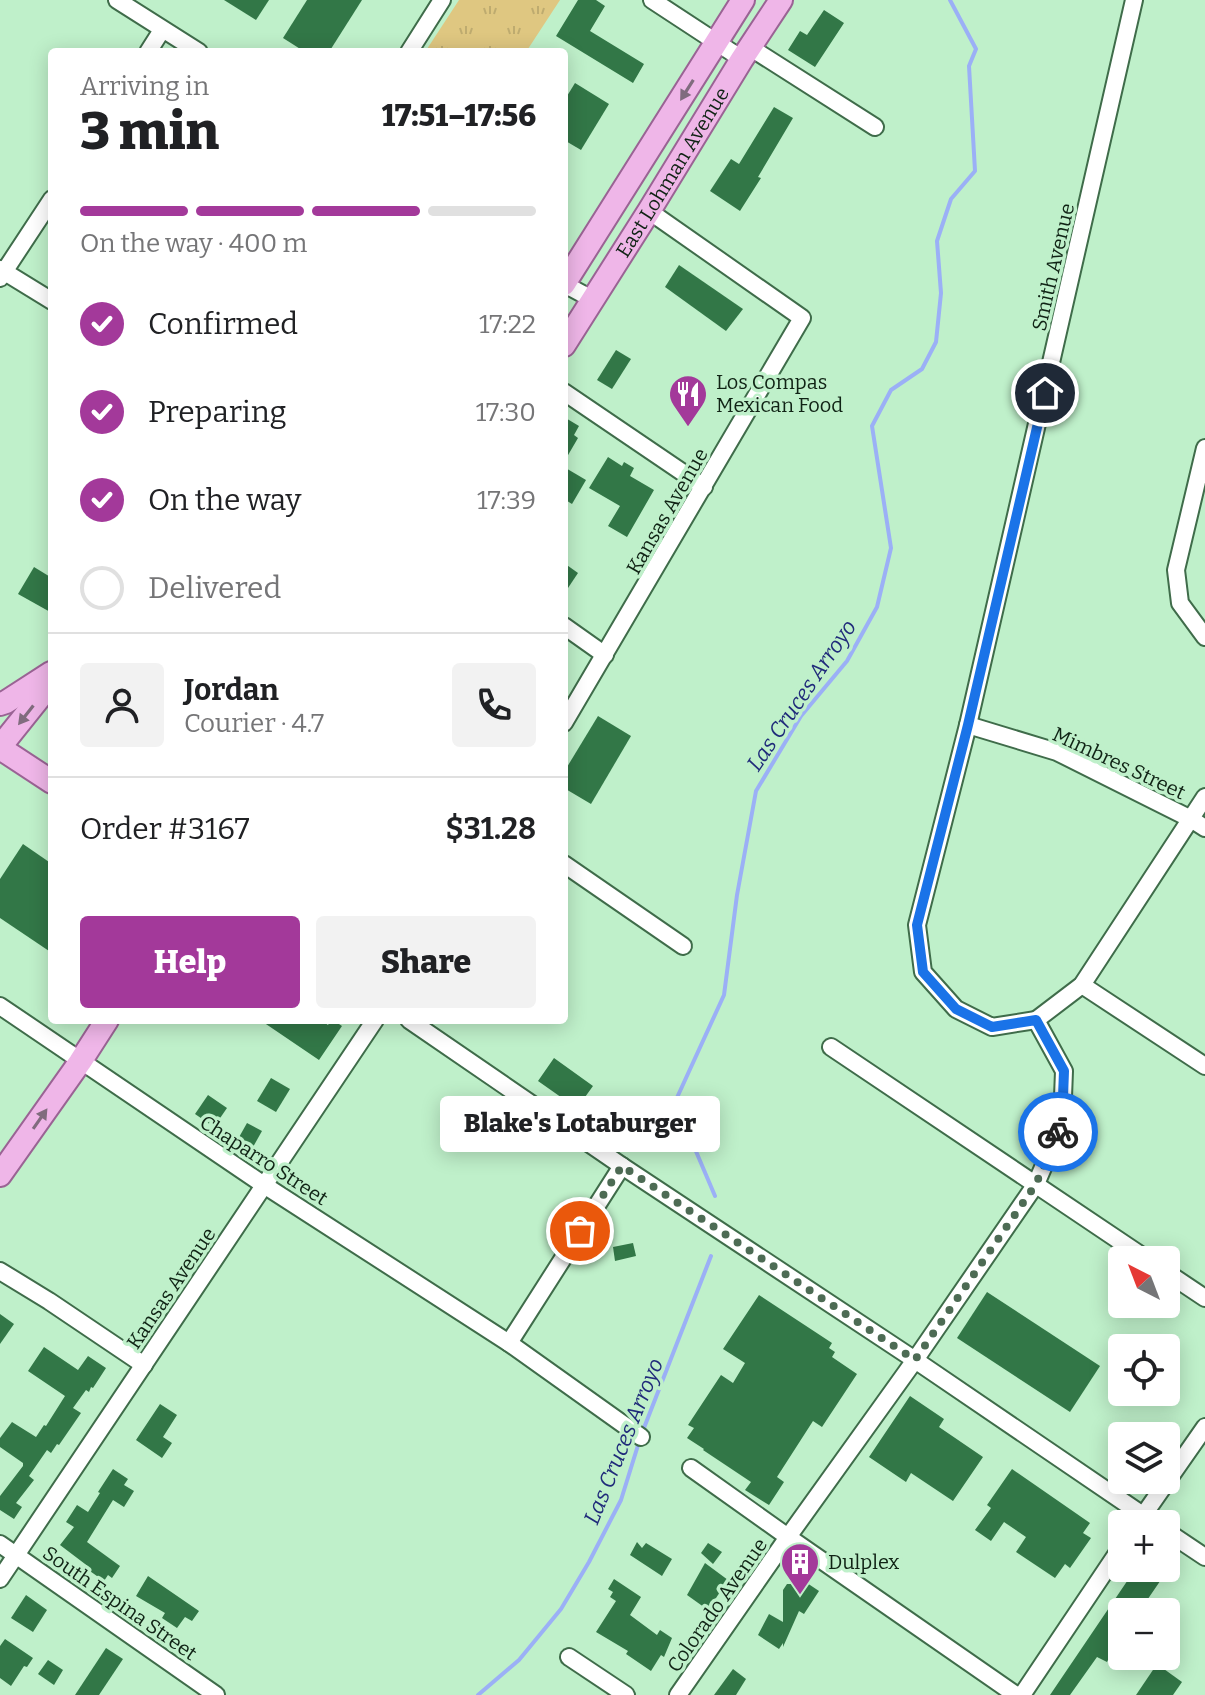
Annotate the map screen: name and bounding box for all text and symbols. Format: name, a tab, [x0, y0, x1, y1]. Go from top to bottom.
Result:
text: Arriving in	[80, 71, 209, 102]
one-way arrow	[681, 79, 695, 101]
street label: East Lohman Avenue	[611, 83, 734, 262]
text: 17:51–17:56	[382, 98, 536, 134]
text: 3 min	[80, 100, 219, 163]
street label: Smith Avenue	[1027, 201, 1079, 333]
text: On the way · 400 m	[80, 228, 307, 259]
icon: check	[80, 302, 124, 346]
text: Confirmed	[148, 306, 298, 342]
text: 17:22	[479, 309, 536, 340]
pin	[1011, 359, 1079, 427]
place label: Los Compas Mexican Food	[716, 370, 843, 417]
icon: home	[1023, 371, 1067, 415]
restaurant icon: Los Compas Mexican Food	[667, 373, 709, 428]
icon: check	[80, 390, 124, 434]
text: Preparing	[148, 394, 286, 430]
text: 17:30	[476, 397, 536, 428]
street label: Kansas Avenue	[621, 444, 713, 578]
icon: check	[80, 478, 124, 522]
text: On the way	[148, 482, 301, 518]
text: 17:39	[477, 485, 536, 516]
text: Delivered	[148, 570, 281, 606]
water label: Las Cruces Arroyo	[741, 615, 862, 776]
button: person	[80, 663, 164, 747]
button: phone	[452, 663, 536, 747]
text: Jordan	[184, 672, 279, 708]
one-way arrow	[18, 705, 35, 725]
text: Courier · 4.7	[184, 708, 324, 739]
street label: Mimbres Street	[1049, 722, 1189, 804]
text: Order #3167	[80, 811, 249, 847]
text: $31.28	[445, 811, 536, 847]
button: Help	[80, 916, 300, 1008]
button: Share	[316, 916, 536, 1008]
courier	[1018, 1092, 1098, 1172]
callout: Blake's Lotaburger	[440, 1095, 720, 1151]
one-way arrow	[32, 1108, 47, 1129]
text: Blake's Lotaburger	[464, 1108, 696, 1139]
street label: Chaparro Street	[196, 1110, 332, 1210]
icon: bike	[1036, 1110, 1080, 1154]
pin	[546, 1197, 614, 1265]
icon: bag	[558, 1209, 602, 1253]
street label: Kansas Avenue	[122, 1223, 220, 1353]
north arrow	[1108, 1246, 1180, 1318]
map controls	[1108, 1246, 1180, 1670]
button: locate	[1108, 1334, 1180, 1406]
water label: Las Cruces Arroyo	[578, 1354, 669, 1528]
button: layers	[1108, 1422, 1180, 1494]
button: +	[1108, 1510, 1180, 1582]
street label: Colorado Avenue	[662, 1533, 772, 1677]
street label: South Espina Street	[38, 1541, 202, 1665]
building icon: Dulplex	[779, 1541, 821, 1596]
place label: Dulplex	[828, 1550, 899, 1574]
button: −	[1108, 1598, 1180, 1670]

